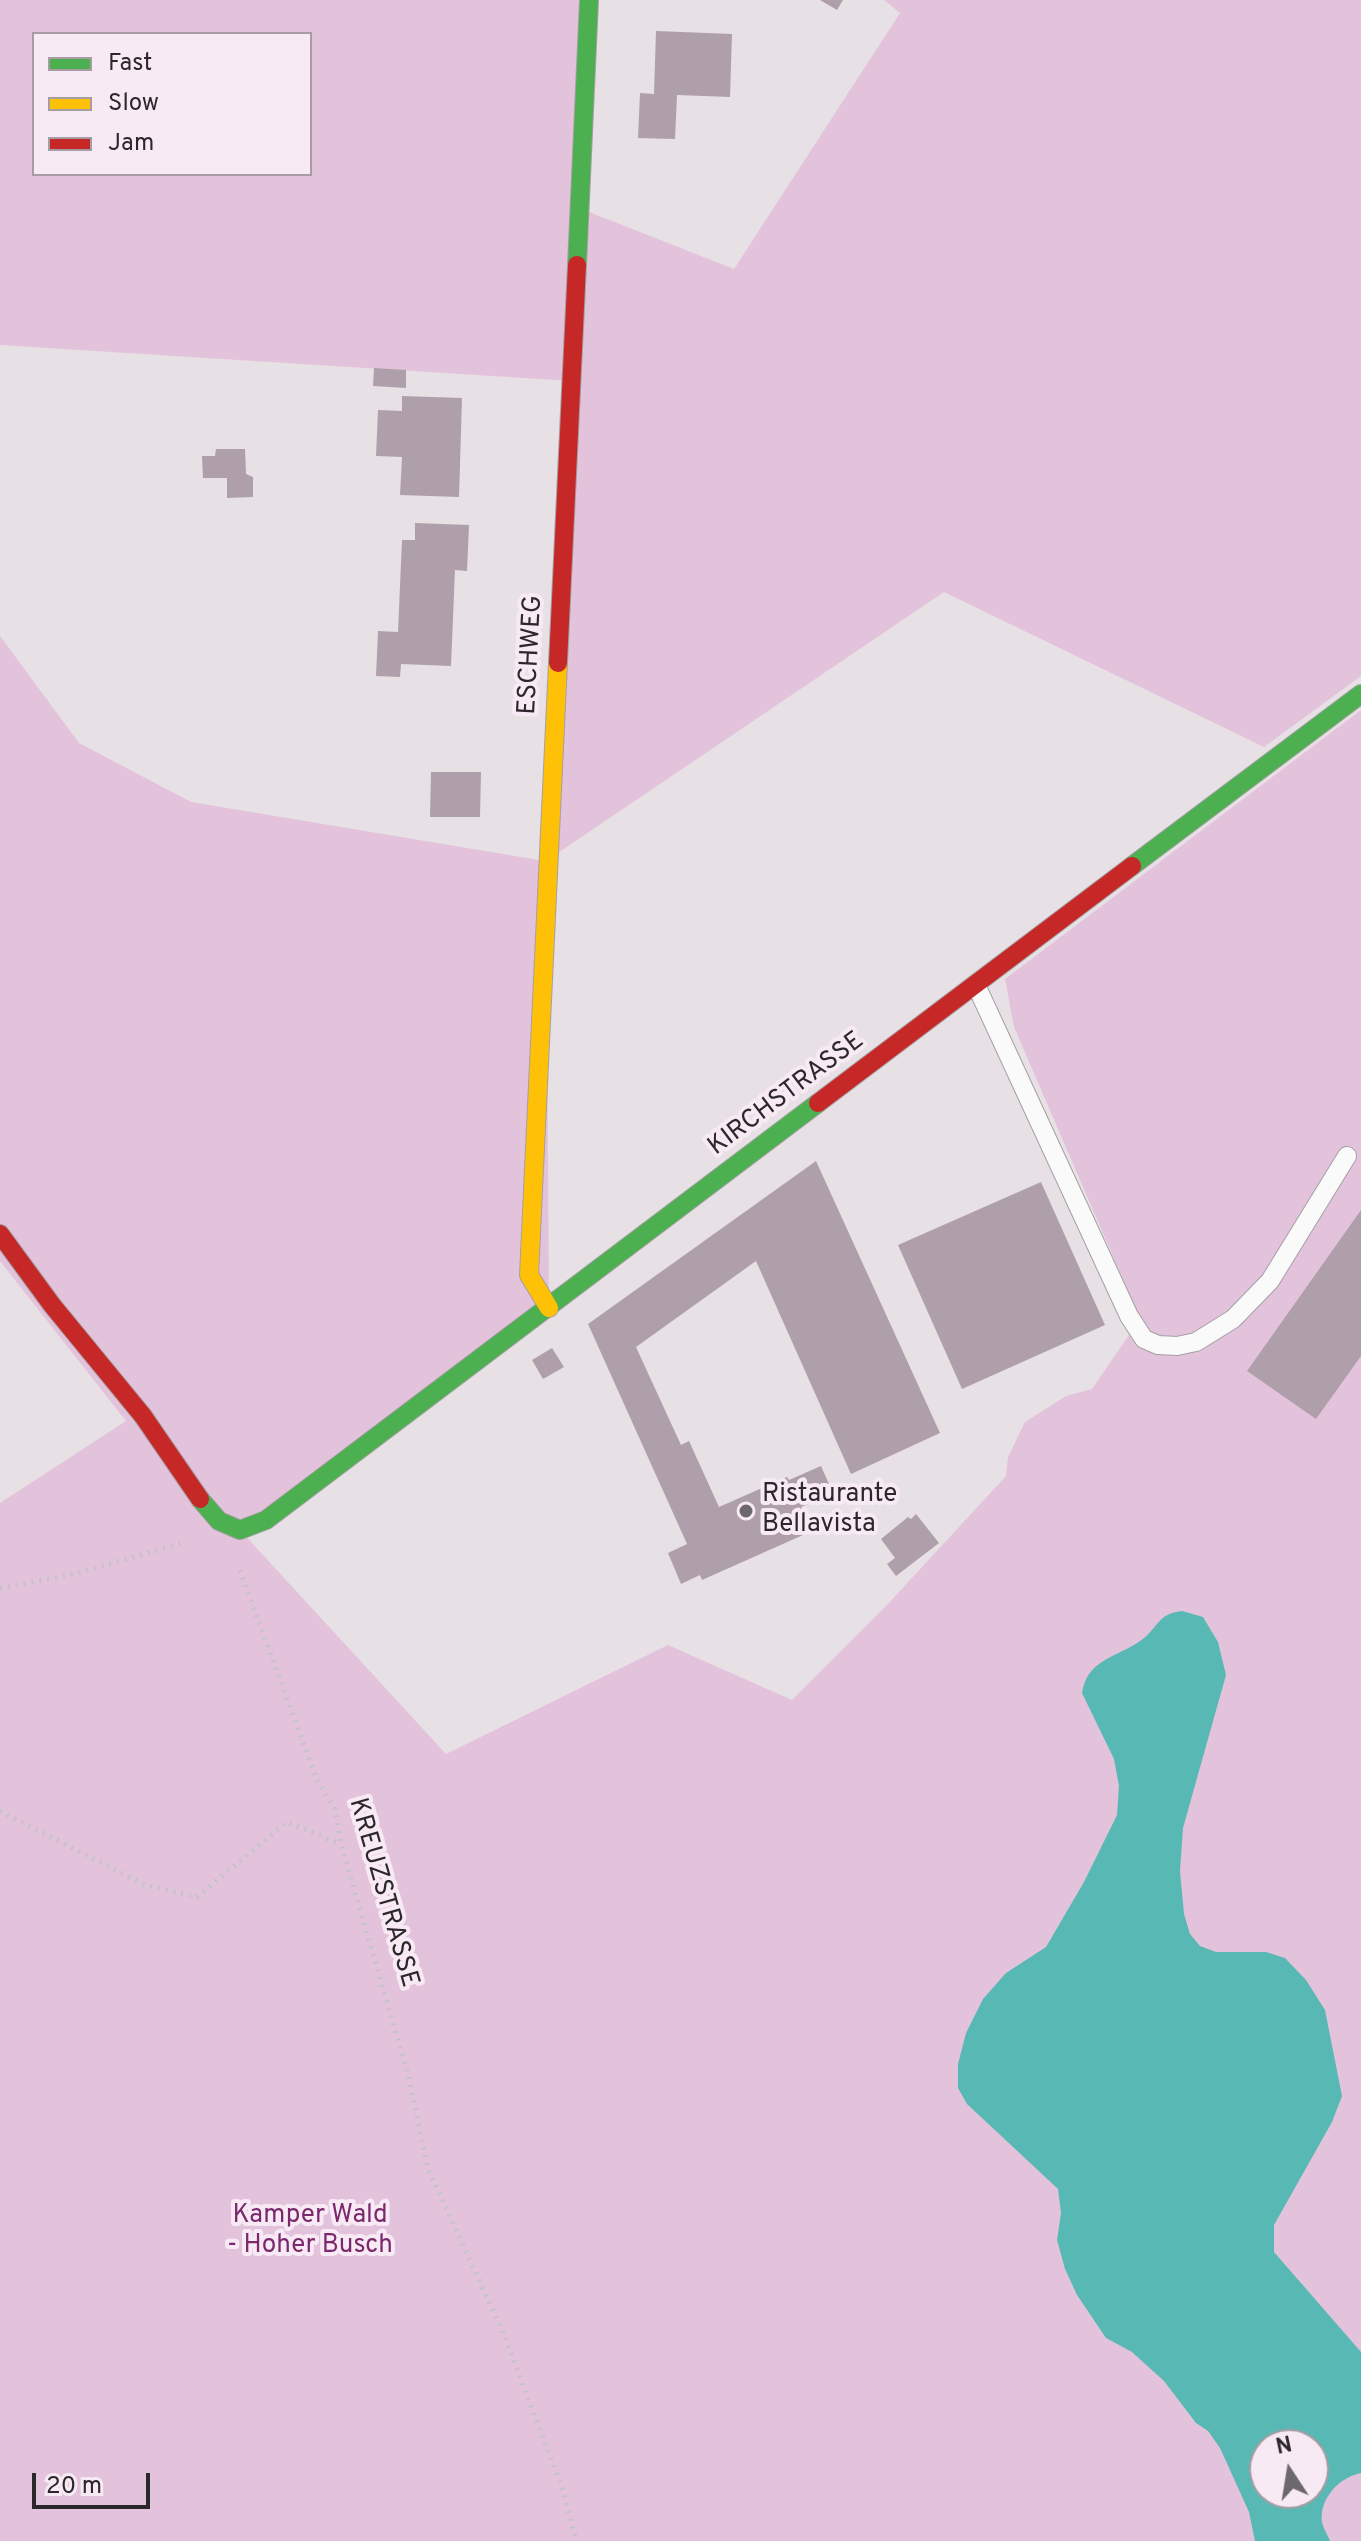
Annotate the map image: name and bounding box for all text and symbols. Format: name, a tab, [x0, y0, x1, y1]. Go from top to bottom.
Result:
legend	[32, 32, 312, 176]
text: Fast	[108, 49, 152, 79]
text: Slow	[108, 89, 159, 119]
text: Jam	[108, 129, 154, 159]
street label: ESCHWEG	[513, 594, 551, 716]
street label: KIRCHSTRASSE	[703, 1026, 871, 1164]
place label: Ristaurante Bellavista	[762, 1480, 897, 1542]
marker: Ristaurante Bellavista	[737, 1502, 755, 1520]
street label: KREUZSTRASSE	[340, 1795, 424, 1991]
park label: Kamper Wald - Hoher Busch	[227, 2201, 393, 2262]
north arrow	[1249, 2429, 1329, 2509]
text: N	[1274, 2432, 1295, 2462]
scale bar	[36, 2457, 154, 2507]
text: 20 m	[46, 2472, 102, 2502]

